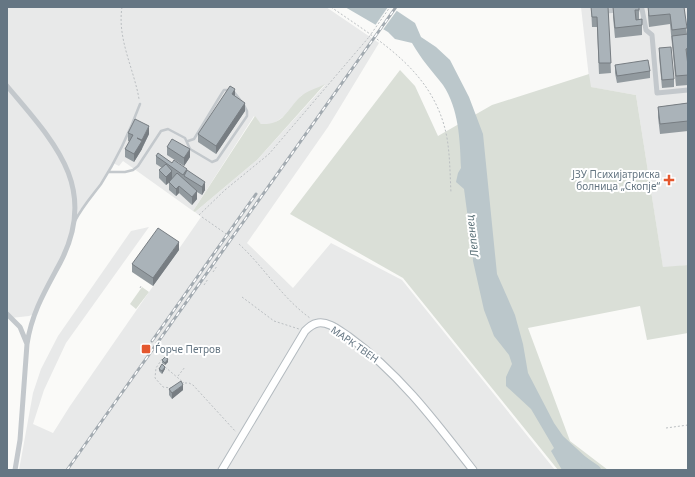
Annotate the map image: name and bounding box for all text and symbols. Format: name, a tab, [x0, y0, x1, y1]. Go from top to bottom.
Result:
place label: ЈЗУ Психијатриска болница „Скопје“	[571, 167, 660, 193]
marker: ЈЗУ Психијатриска болница „Скопје“	[663, 174, 675, 186]
water label: Лепенец	[461, 214, 482, 259]
street label: МАРК ТВЕН	[328, 322, 382, 366]
place label: Ѓорче Петров	[155, 342, 221, 356]
marker: Ѓорче Петров	[140, 343, 152, 355]

